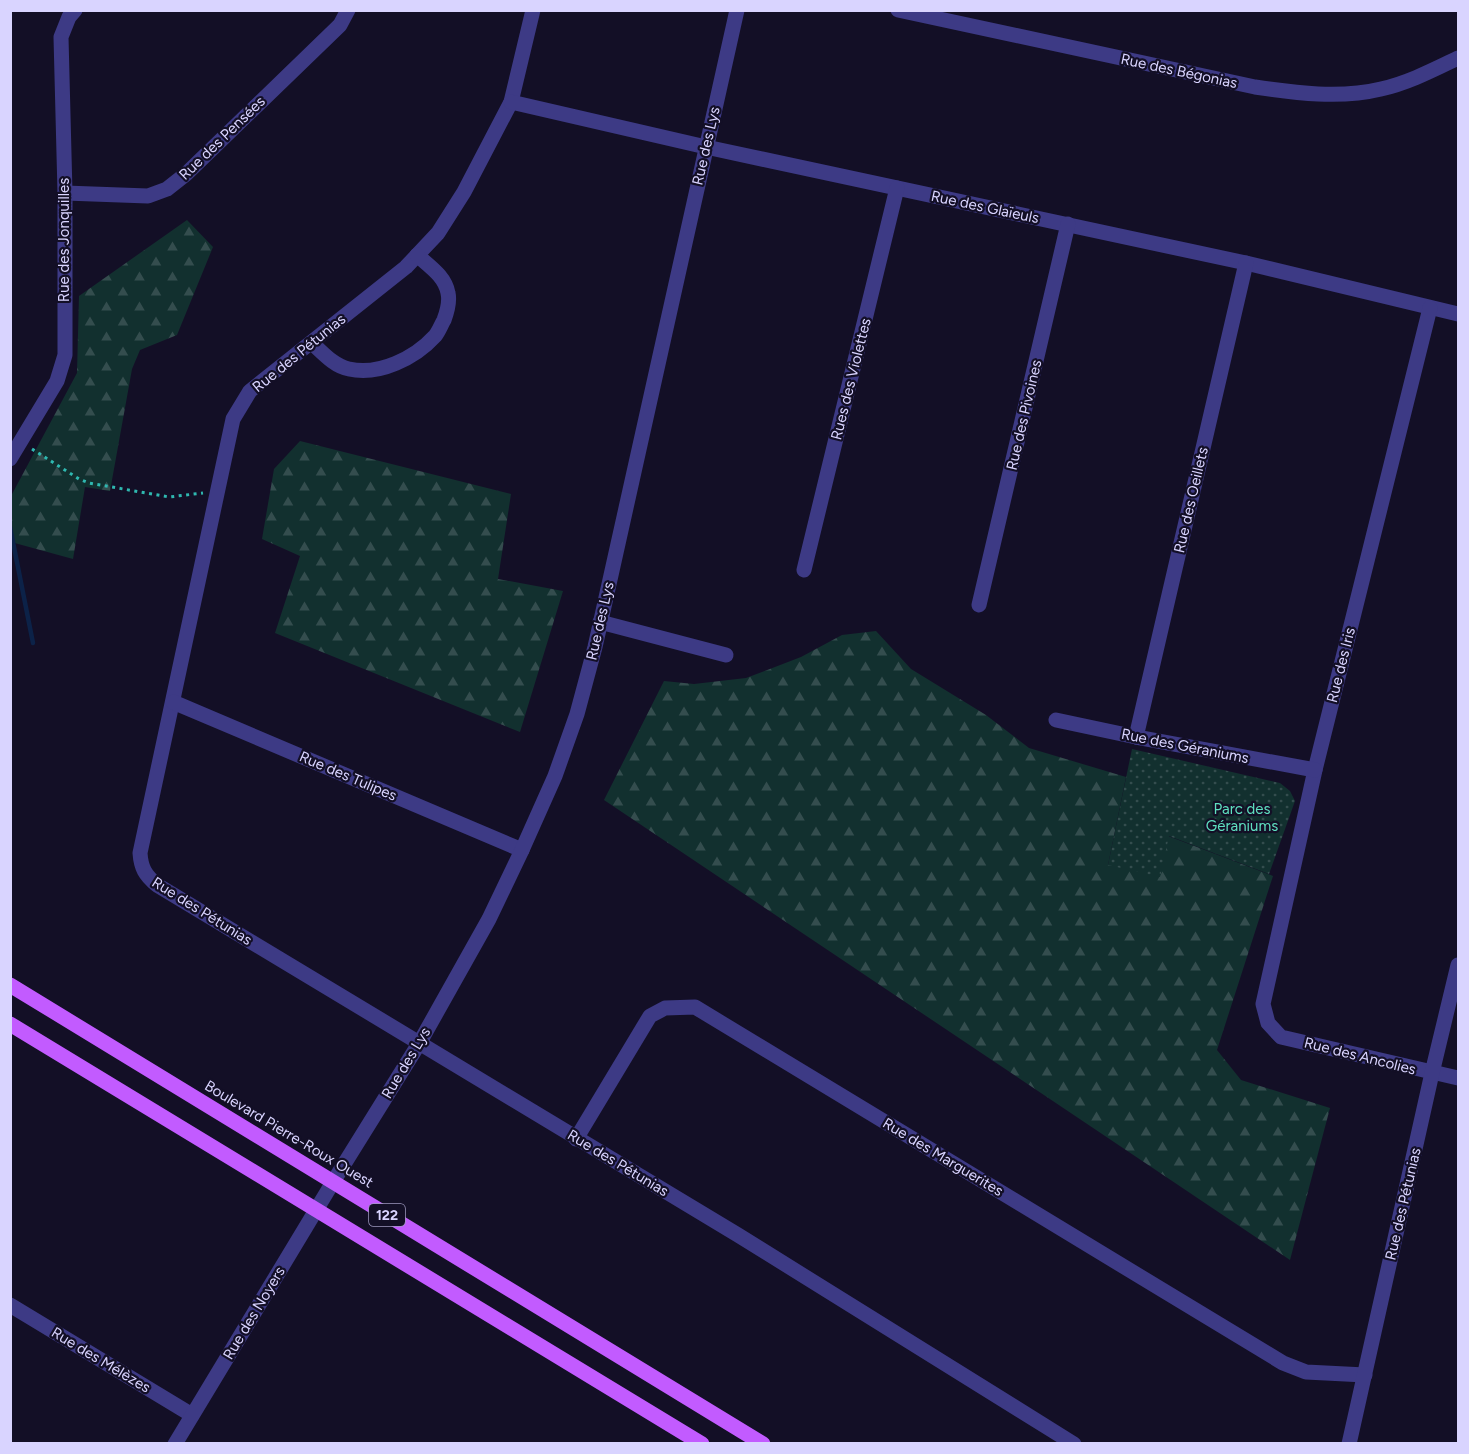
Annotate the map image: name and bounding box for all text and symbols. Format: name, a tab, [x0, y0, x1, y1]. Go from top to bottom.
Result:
street label: Rue des Bégonias	[1119, 50, 1239, 92]
street label: Rue des Pensées	[175, 92, 269, 184]
street label: Rue des Lys	[688, 105, 724, 187]
street label: Rue des Jonquilles	[55, 178, 73, 302]
street label: Rue des Glaïeuls	[929, 187, 1041, 227]
street label: Rue des Pétunias	[249, 310, 349, 396]
street label: Rues des Violettes	[827, 316, 875, 442]
street label: Rue des Pivoines	[1003, 358, 1045, 472]
street label: Rue des Oeillets	[1170, 445, 1212, 555]
street label: Rue des Lys	[582, 580, 618, 662]
street label: Rue des Iris	[1323, 625, 1359, 705]
street label: Rue des Géraniums	[1120, 725, 1250, 767]
street label: Rue des Tulipes	[297, 747, 399, 805]
park label: Parc des Géraniums	[1206, 800, 1278, 835]
street label: Rue des Pétunias	[149, 873, 255, 949]
street label: Rue des Lys	[378, 1024, 434, 1102]
street label: Rue des Ancolies	[1302, 1033, 1418, 1079]
street label: Boulevard Pierre-Roux Ouest	[201, 1076, 377, 1192]
street label: Rue des Marguerites	[879, 1114, 1007, 1200]
street label: Rue des Pétunias	[564, 1126, 672, 1200]
street label: Rue des Pétunias	[1381, 1146, 1425, 1262]
road number: 122	[369, 1204, 405, 1226]
street label: Rue des Noyers	[219, 1263, 289, 1363]
street label: Rue des Mélèzes	[48, 1323, 154, 1397]

